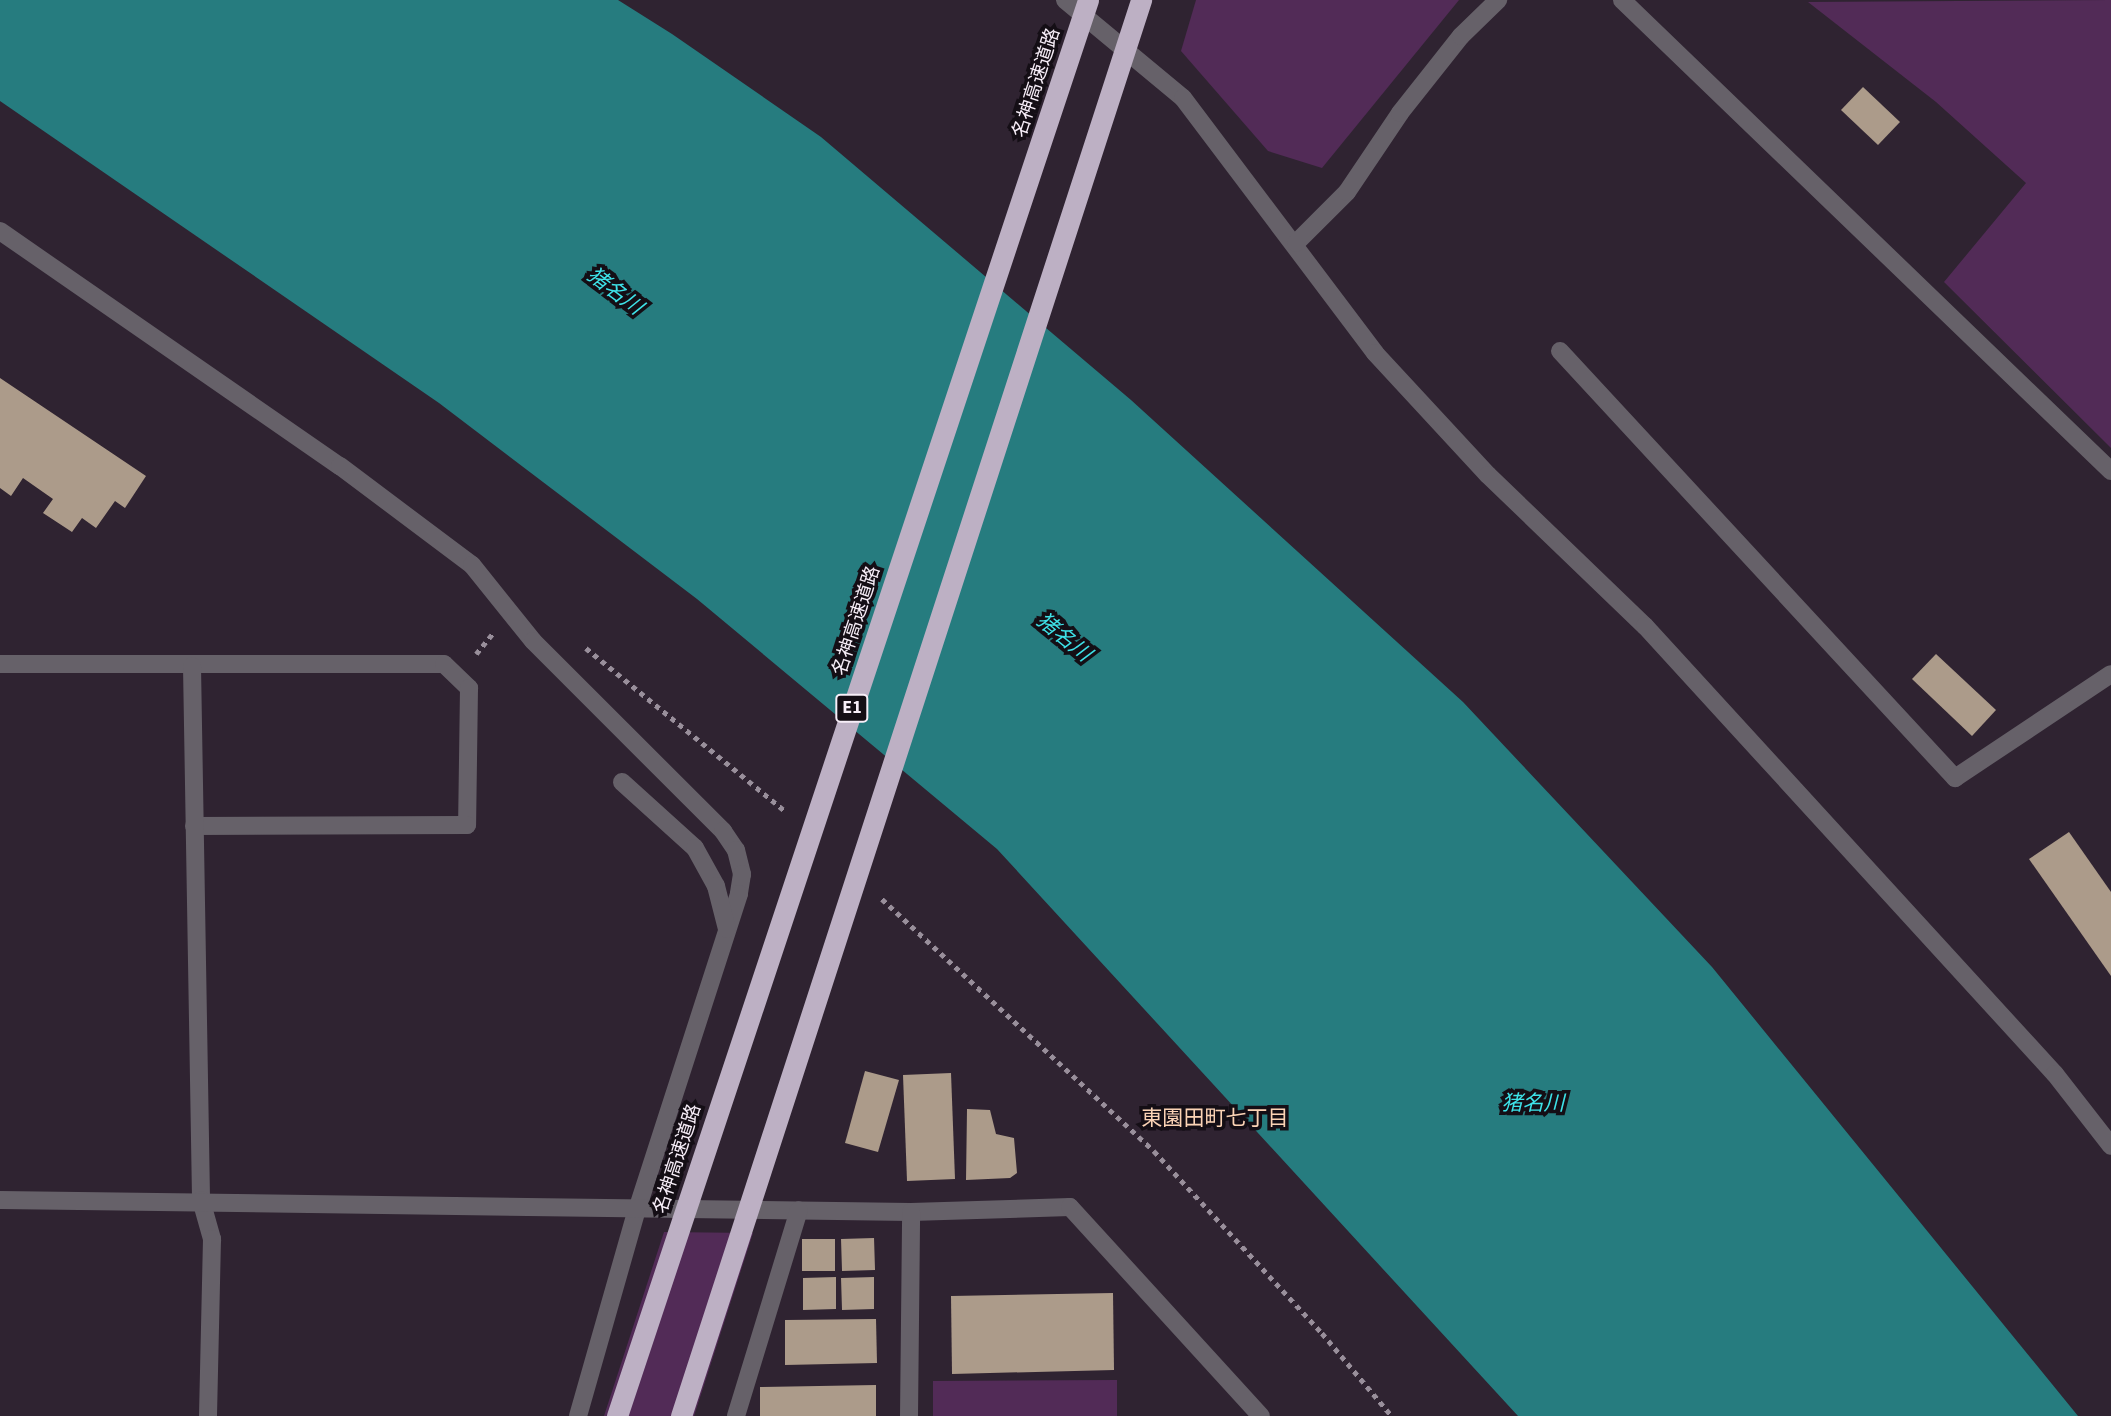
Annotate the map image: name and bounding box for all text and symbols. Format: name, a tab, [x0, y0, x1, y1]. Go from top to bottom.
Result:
street label: 名神高速道路	[1009, 25, 1065, 141]
water label: 猪名川	[582, 262, 648, 320]
street label: 名神高速道路	[829, 563, 885, 679]
water label: 猪名川	[1032, 607, 1096, 667]
road number: E1	[834, 694, 870, 722]
water label: 猪名川	[1502, 1090, 1564, 1116]
street label: 名神高速道路	[650, 1101, 706, 1217]
district label: 東園田町七丁目	[1142, 1105, 1288, 1131]

